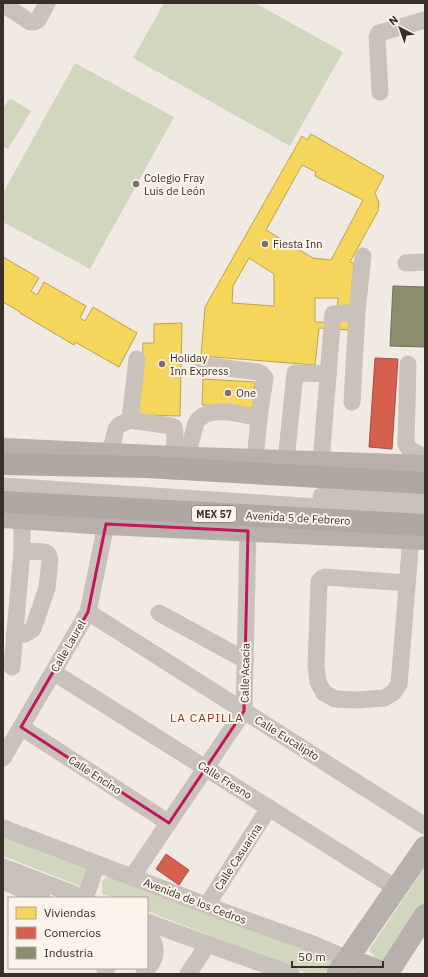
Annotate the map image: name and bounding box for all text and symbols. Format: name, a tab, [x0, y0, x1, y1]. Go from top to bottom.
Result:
north arrow	[380, 8, 420, 48]
text: N	[386, 13, 401, 28]
place label: Colegio Fray Luis de León	[144, 171, 205, 198]
marker: Colegio Fray Luis de León	[131, 179, 141, 189]
place label: Fiesta Inn	[273, 237, 322, 251]
marker: Fiesta Inn	[260, 239, 270, 249]
place label: Holiday Inn Express	[170, 351, 229, 378]
marker: Holiday Inn Express	[157, 359, 167, 369]
place label: One	[236, 386, 256, 400]
marker: One	[223, 388, 233, 398]
road number: MEX 57	[192, 506, 236, 522]
street label: Avenida 5 de Febrero	[245, 508, 351, 528]
street label: Calle Laurel	[47, 617, 89, 675]
street label: Calle Acacia	[237, 643, 253, 703]
district label: LA CAPILLA	[170, 710, 244, 725]
street label: Calle Eucalipto	[252, 713, 322, 763]
street label: Calle Encino	[66, 753, 124, 797]
street label: Calle Fresno	[195, 758, 255, 802]
street label: Calle Casuarina	[211, 821, 265, 893]
street label: Avenida de los Cedros	[142, 875, 248, 927]
legend	[8, 897, 148, 969]
text: Viviendas	[44, 905, 96, 920]
text: Comercios	[44, 925, 101, 940]
scale bar	[292, 943, 383, 969]
text: Industria	[44, 945, 94, 960]
text: 50 m	[298, 949, 326, 964]

